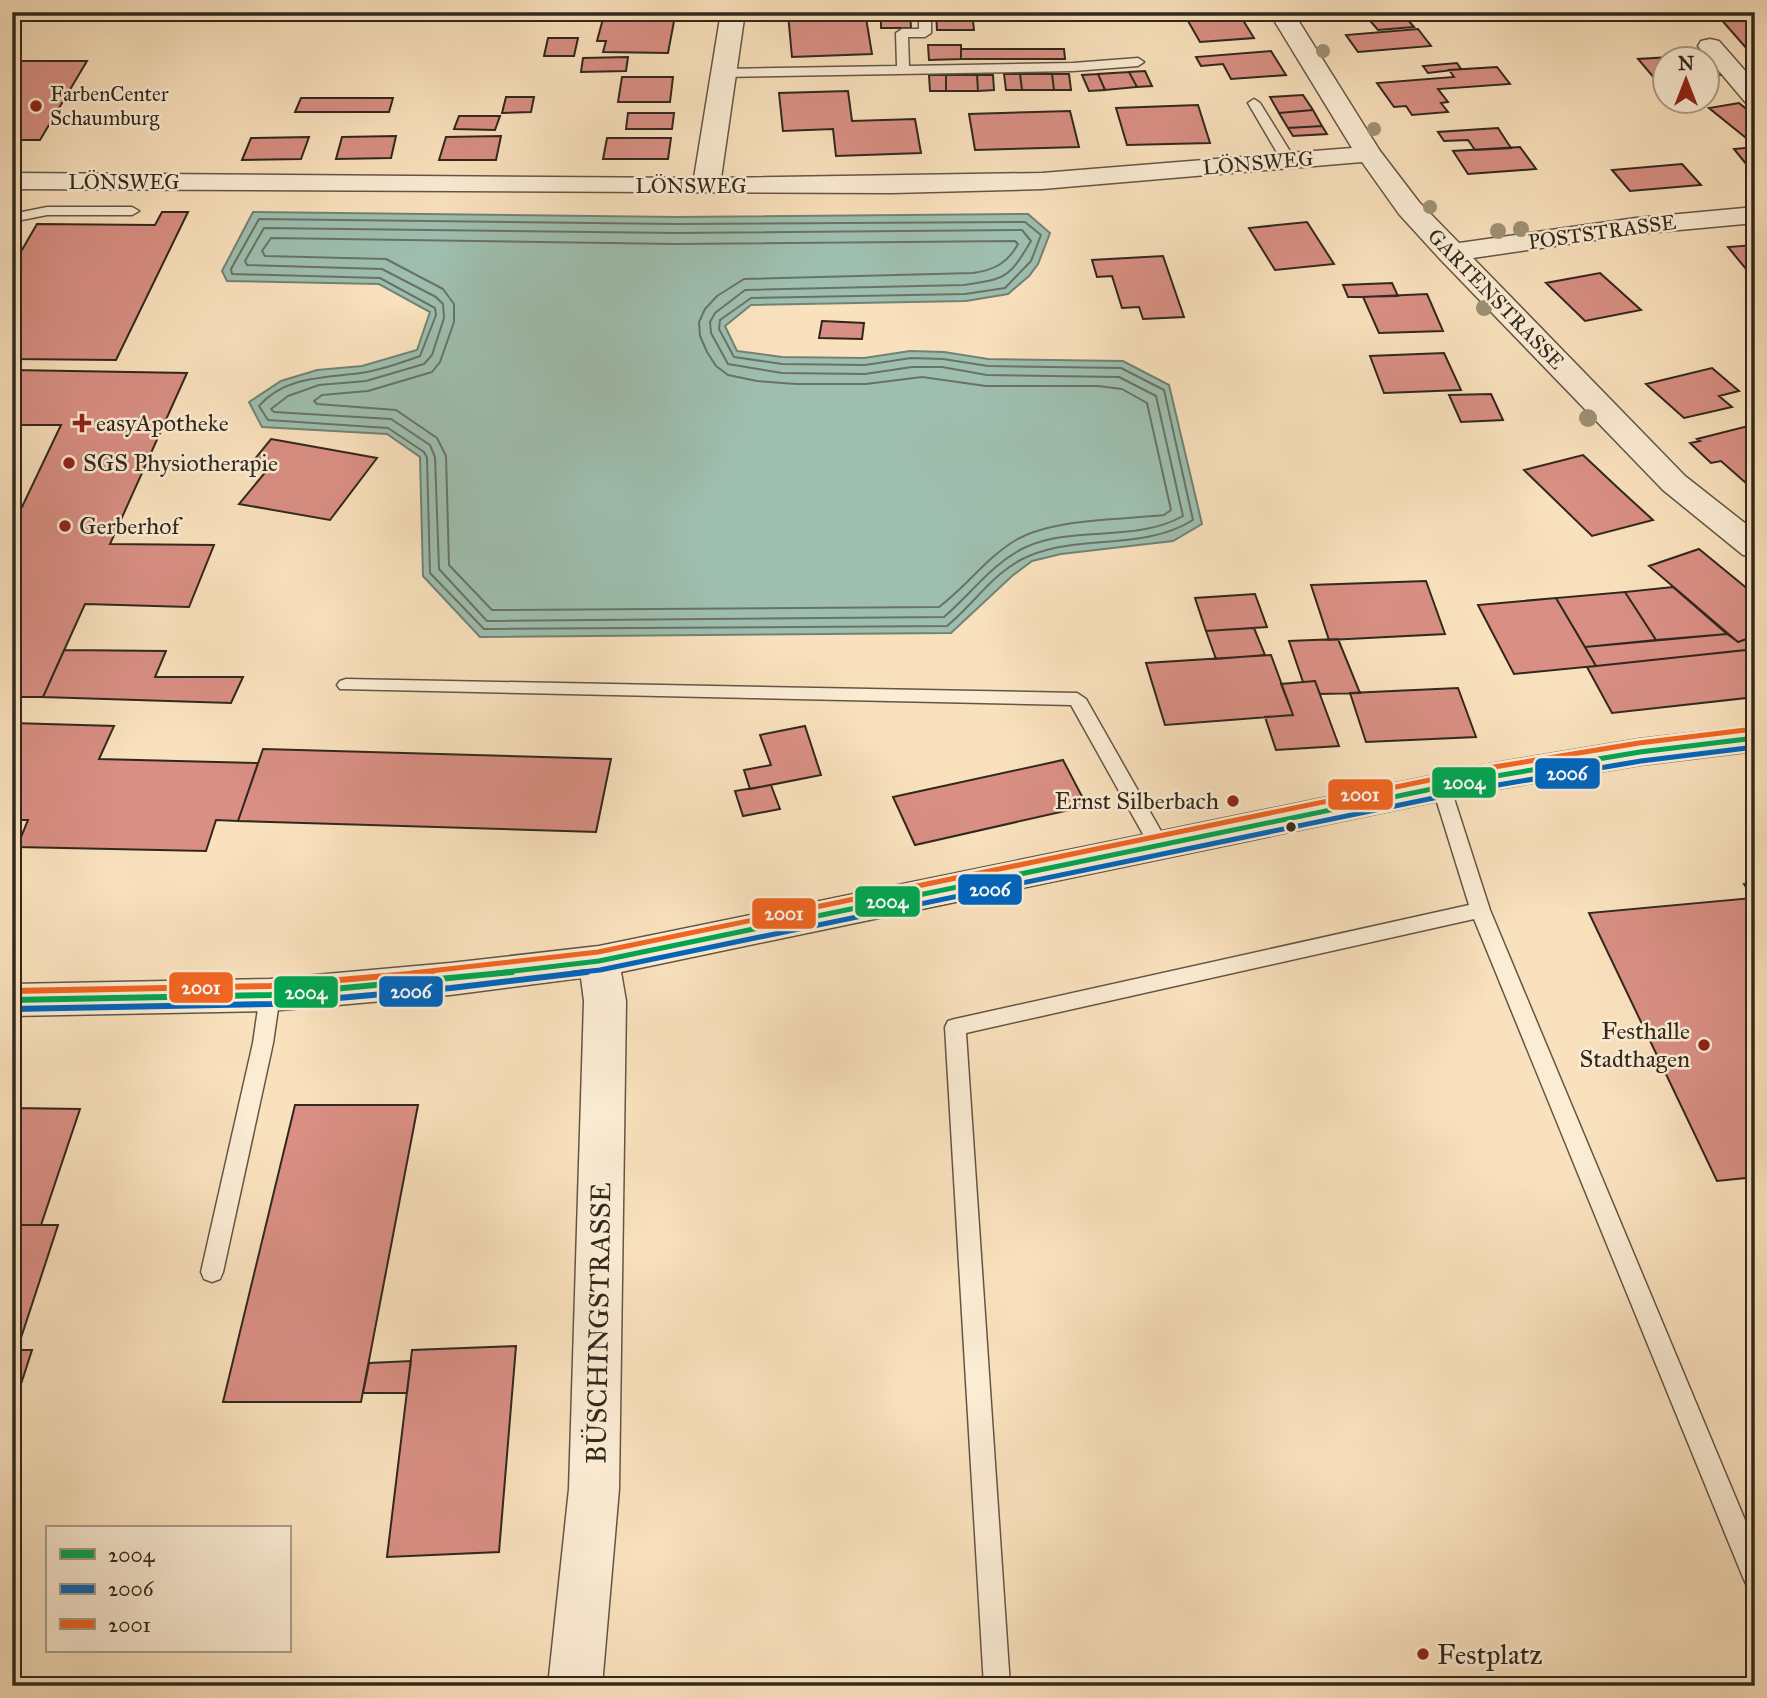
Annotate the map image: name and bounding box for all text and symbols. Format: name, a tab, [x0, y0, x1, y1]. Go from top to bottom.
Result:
north arrow	[1652, 46, 1722, 116]
text: N	[1678, 52, 1694, 75]
place label: FarbenCenter Schaumburg	[50, 81, 169, 131]
marker: FarbenCenter Schaumburg	[28, 98, 44, 114]
street label: LÖNSWEG	[1201, 145, 1315, 181]
street label: LÖNSWEG	[68, 169, 180, 195]
street label: LÖNSWEG	[635, 173, 747, 199]
street label: POSTSTRASSE	[1526, 209, 1678, 255]
street label: GARTENSTRASSE	[1422, 223, 1570, 375]
place label: easyApotheke	[96, 408, 229, 438]
marker: easyApotheke	[74, 415, 90, 431]
place label: SGS Physiotherapie	[83, 448, 278, 478]
marker: SGS Physiotherapie	[61, 455, 77, 471]
place label: Gerberhof	[79, 511, 183, 541]
marker: Gerberhof	[57, 518, 73, 534]
line badge: 2006	[1534, 757, 1601, 790]
text: 2006	[1546, 762, 1589, 785]
line badge: 2004	[1431, 766, 1497, 799]
text: 2004	[1443, 771, 1486, 795]
line badge: 2001	[1327, 778, 1394, 811]
text: 2001	[1341, 783, 1380, 806]
place label: Ernst Silberbach	[1055, 786, 1219, 816]
marker: Ernst Silberbach	[1225, 793, 1241, 809]
unlabelled marker	[1284, 820, 1298, 834]
line badge: 2006	[957, 873, 1023, 906]
text: 2006	[969, 878, 1012, 901]
line badge: 2004	[854, 885, 921, 918]
text: 2004	[866, 890, 909, 914]
line badge: 2001	[751, 897, 817, 930]
text: 2001	[765, 902, 804, 925]
line badge: 2001	[168, 971, 234, 1004]
line badge: 2004	[273, 975, 339, 1009]
line badge: 2006	[378, 975, 444, 1008]
text: 2001	[182, 976, 221, 999]
text: 2006	[390, 980, 433, 1003]
text: 2004	[285, 981, 328, 1005]
place label: Festhalle Stadthagen	[1579, 1016, 1690, 1074]
marker: Festhalle Stadthagen	[1696, 1037, 1712, 1053]
street label: BÜSCHINGSTRASSE	[579, 1182, 618, 1464]
legend	[46, 1526, 290, 1652]
text: 2004	[108, 1542, 156, 1568]
text: 2006	[108, 1576, 155, 1602]
text: 2001	[108, 1612, 151, 1638]
place label: Festplatz	[1437, 1637, 1543, 1672]
marker: Festplatz	[1415, 1646, 1431, 1662]

